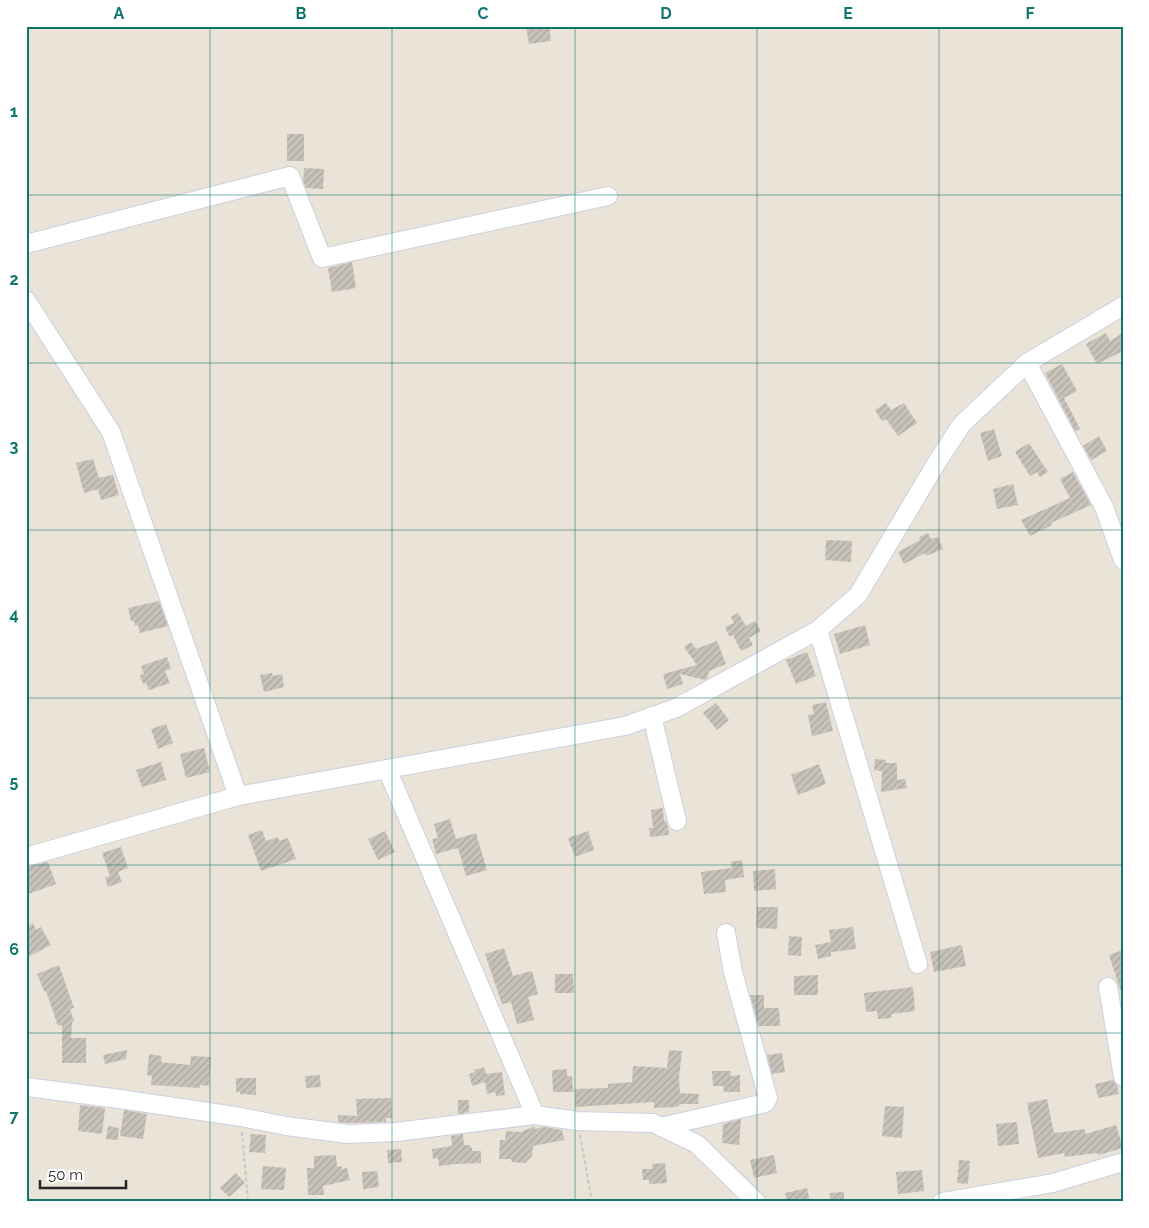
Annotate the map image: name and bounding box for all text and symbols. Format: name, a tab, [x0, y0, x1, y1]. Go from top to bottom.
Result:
text: A	[114, 4, 125, 23]
text: B	[296, 4, 307, 23]
text: C	[478, 4, 489, 23]
text: D	[660, 4, 672, 23]
text: E	[843, 4, 853, 23]
text: F	[1025, 4, 1035, 23]
text: 1	[10, 102, 18, 121]
text: 2	[9, 270, 19, 289]
text: 3	[10, 437, 19, 456]
text: 4	[9, 605, 19, 624]
text: 5	[10, 772, 19, 791]
text: 6	[9, 940, 19, 959]
text: 7	[10, 1107, 19, 1126]
scale bar	[40, 1158, 126, 1190]
text: 50 m	[48, 1166, 83, 1184]

